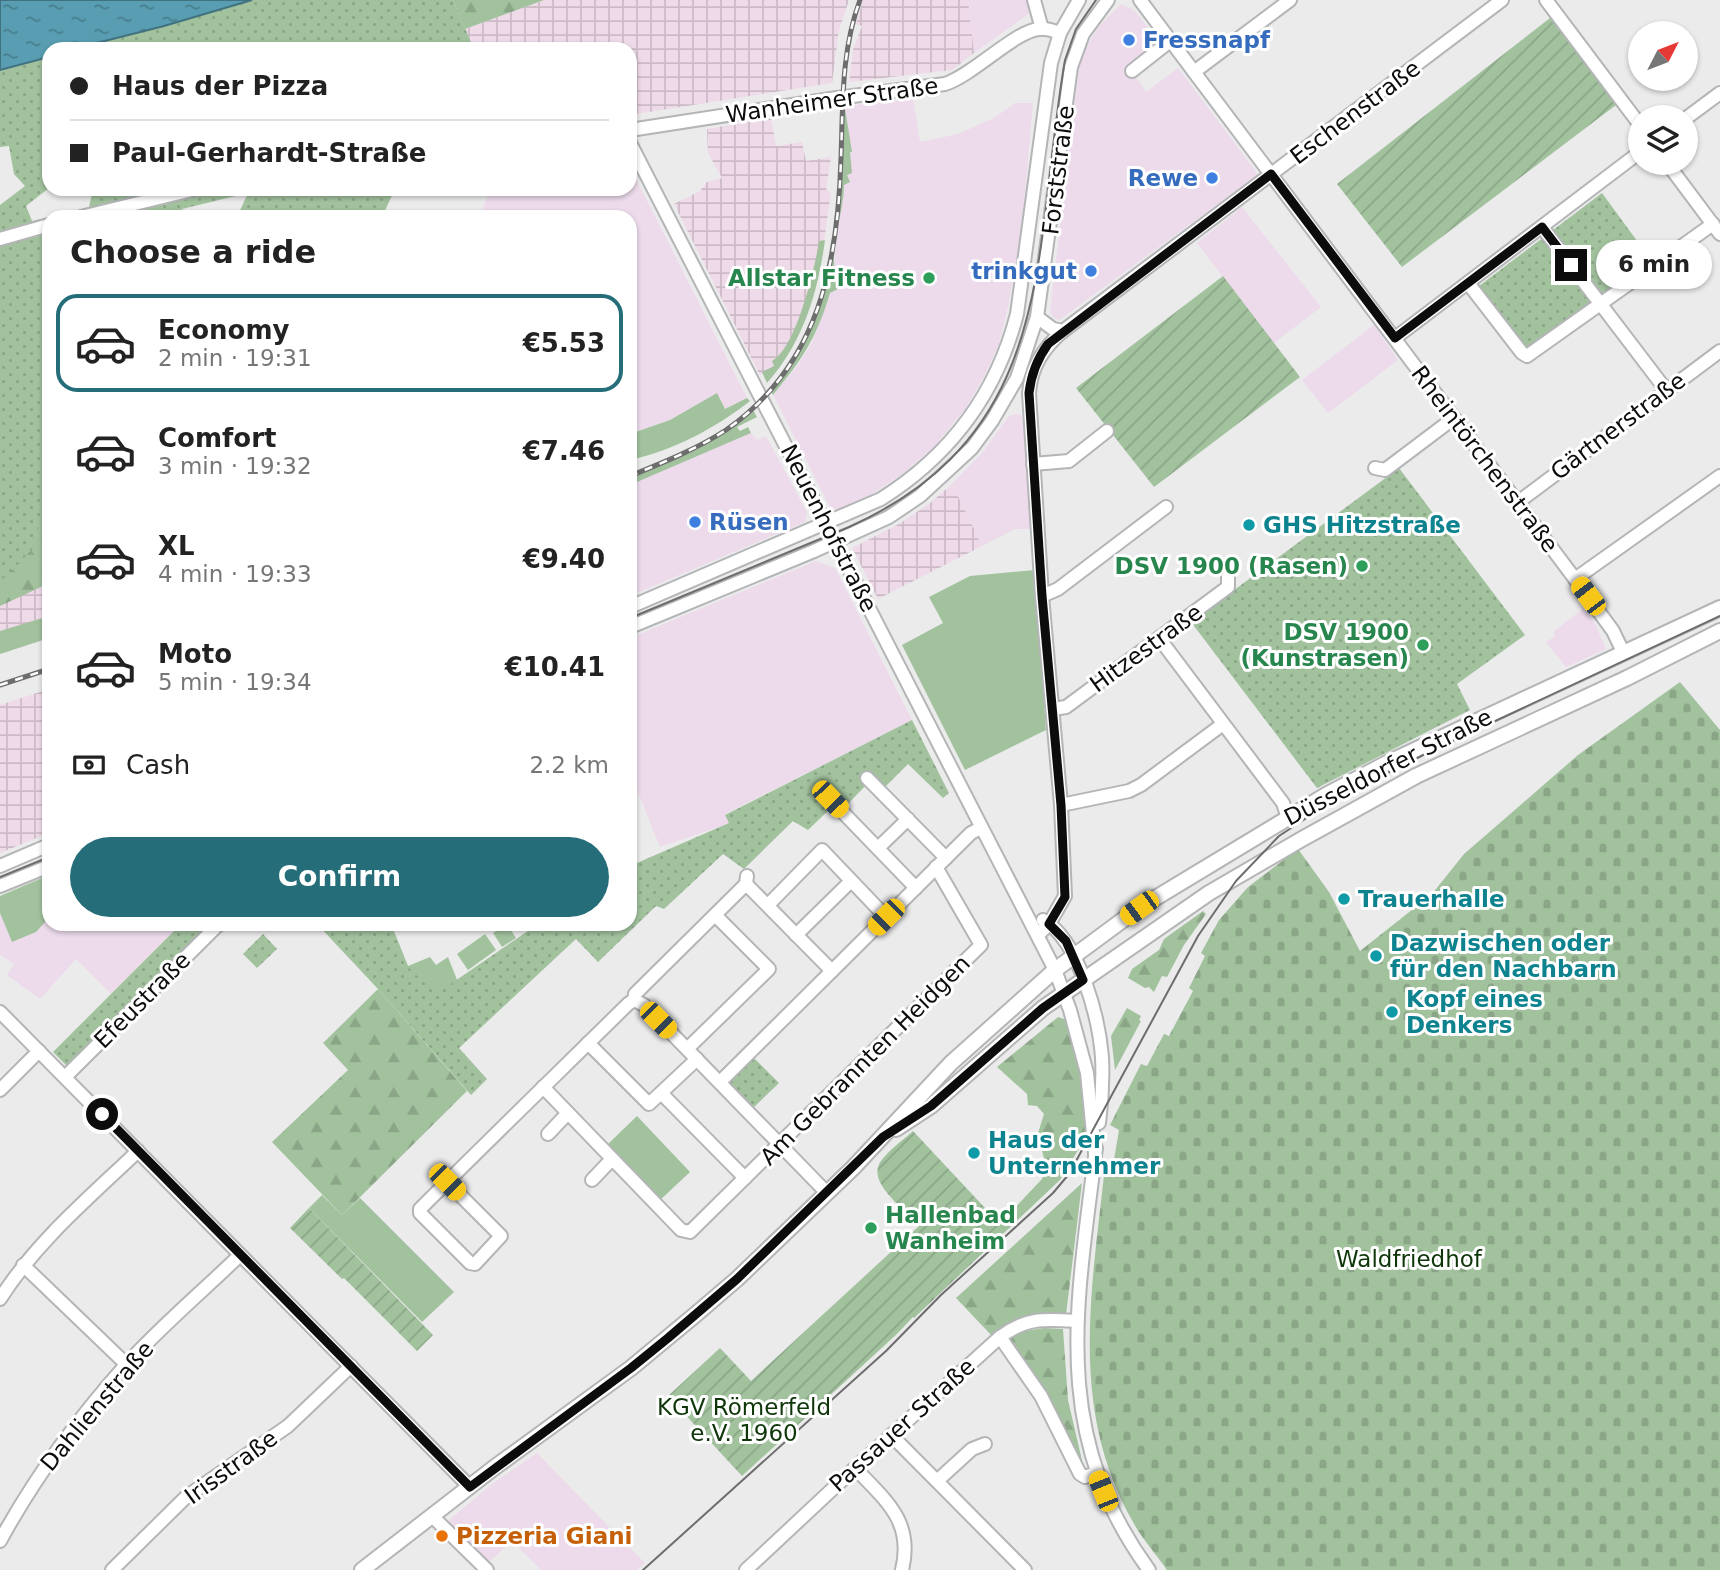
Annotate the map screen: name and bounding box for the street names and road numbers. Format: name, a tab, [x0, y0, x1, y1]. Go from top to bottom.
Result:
street label: Eschenstraße	[1285, 55, 1425, 169]
street label: Wanheimer Straße	[724, 72, 940, 128]
street label: Forststraße	[1037, 104, 1079, 236]
street label: Rheintörchenstraße	[1406, 361, 1564, 557]
street label: Gärtnerstraße	[1546, 367, 1690, 485]
street label: Neuenhofstraße	[776, 440, 882, 616]
street label: Hitzestraße	[1085, 599, 1207, 697]
street label: Düsseldorfer Straße	[1280, 703, 1496, 831]
street label: Efeustraße	[89, 947, 195, 1053]
street label: Am Gebrannten Heidgen	[755, 950, 975, 1170]
street label: Dahlienstraße	[35, 1336, 159, 1476]
street label: Passauer Straße	[824, 1353, 980, 1497]
street label: Irisstraße	[180, 1425, 282, 1509]

